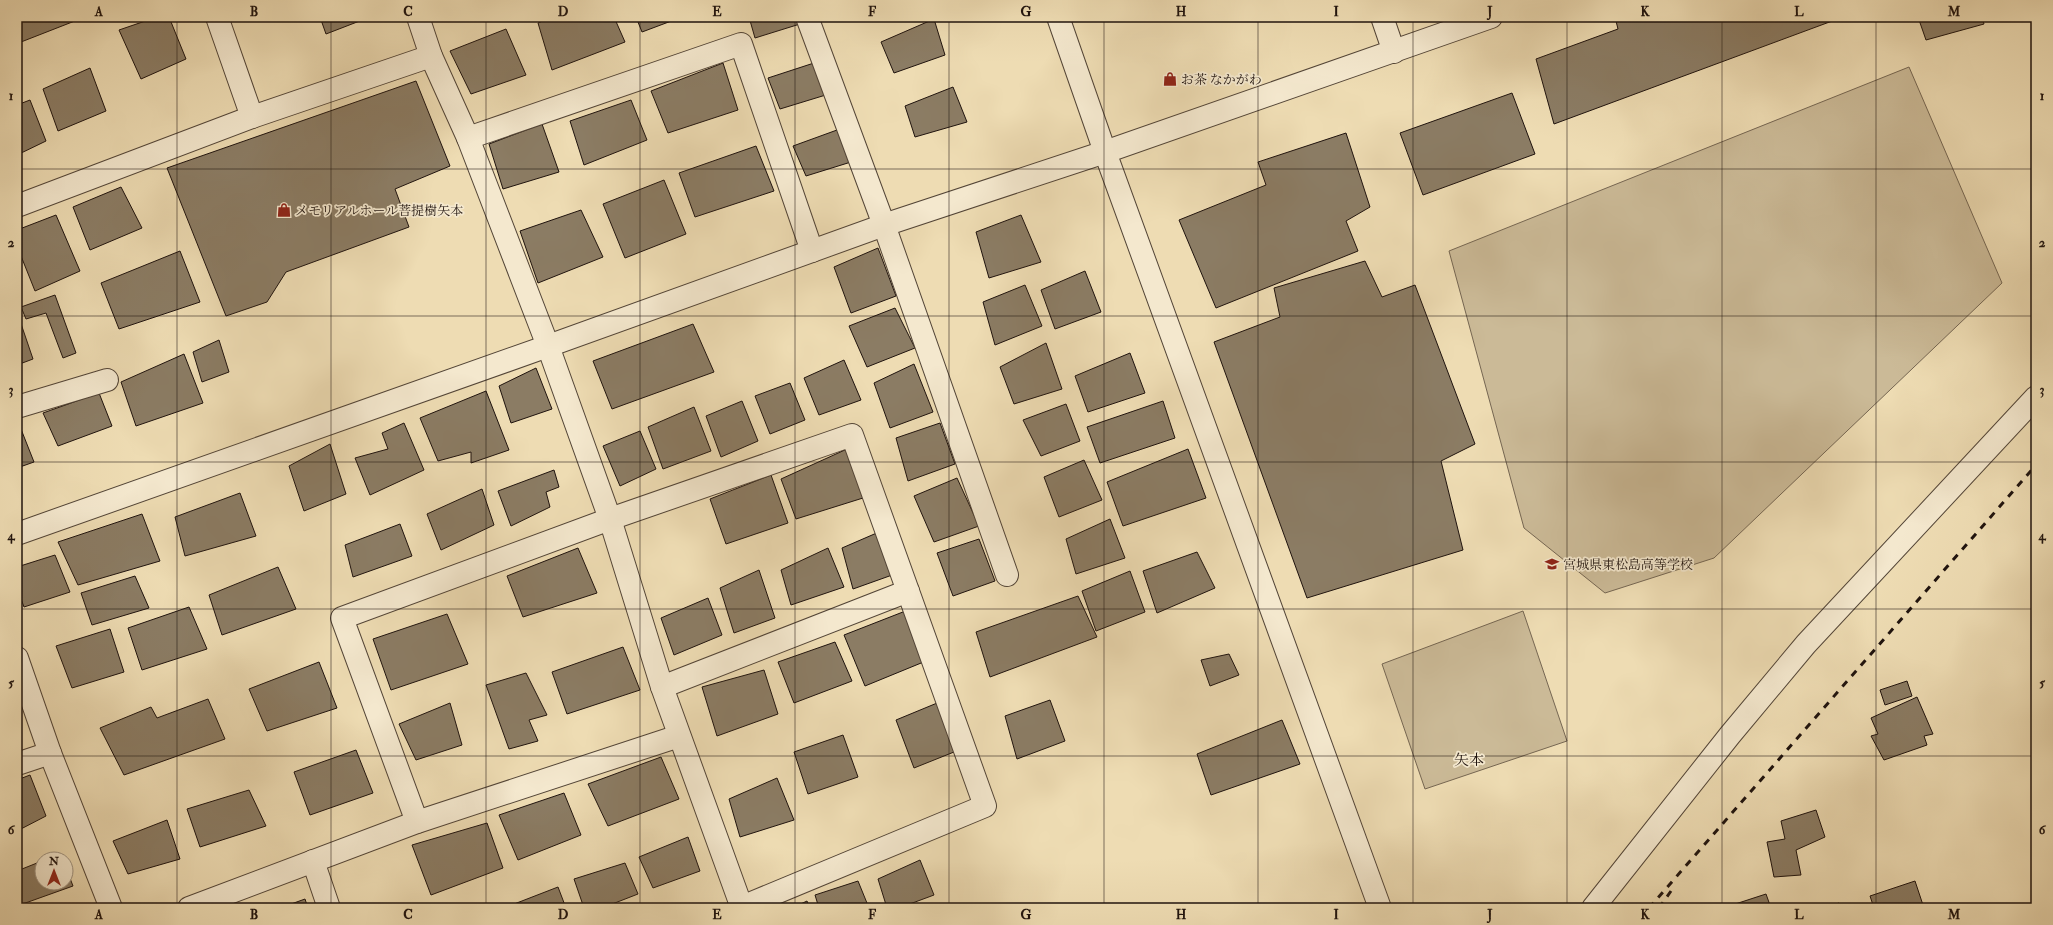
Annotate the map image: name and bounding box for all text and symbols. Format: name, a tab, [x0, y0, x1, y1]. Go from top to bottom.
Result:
text: A	[94, 4, 104, 20]
text: B	[250, 4, 258, 20]
text: C	[403, 4, 413, 20]
text: D	[558, 4, 569, 20]
text: E	[712, 4, 722, 20]
text: F	[868, 4, 877, 20]
text: G	[1021, 4, 1032, 20]
text: H	[1176, 4, 1187, 20]
text: I	[1333, 4, 1339, 20]
text: J	[1486, 4, 1493, 21]
text: K	[1640, 4, 1650, 20]
text: L	[1794, 4, 1804, 20]
text: M	[1947, 4, 1961, 20]
shop icon: お茶 なかがわ	[1162, 71, 1178, 87]
place label: お茶 なかがわ	[1181, 72, 1262, 88]
text: 1	[9, 88, 14, 104]
text: 1	[2040, 88, 2045, 104]
shop icon: メモリアルホール菩提樹矢本	[276, 202, 292, 218]
place label: メモリアルホール菩提樹矢本	[295, 203, 463, 219]
text: 2	[8, 235, 15, 251]
text: 2	[2039, 235, 2046, 251]
text: 3	[9, 382, 14, 398]
text: 3	[2040, 382, 2045, 398]
text: 4	[6, 528, 15, 544]
text: 4	[2037, 528, 2046, 544]
school or university icon: 宮城県東松島高等学校	[1544, 556, 1560, 572]
place label: 宮城県東松島高等学校	[1563, 557, 1693, 573]
text: 5	[8, 675, 14, 691]
text: 5	[2039, 675, 2045, 691]
district label: 矢本	[1454, 751, 1484, 770]
text: 6	[8, 822, 16, 838]
text: 6	[2039, 822, 2047, 838]
north arrow	[34, 851, 74, 891]
text: N	[48, 855, 60, 868]
text: A	[94, 907, 104, 923]
text: B	[250, 907, 258, 923]
text: C	[403, 907, 413, 923]
text: D	[558, 907, 569, 923]
text: E	[712, 907, 722, 923]
text: F	[868, 907, 877, 923]
text: G	[1021, 907, 1032, 923]
text: H	[1176, 907, 1187, 923]
text: I	[1333, 907, 1339, 923]
text: J	[1486, 907, 1493, 924]
text: K	[1640, 907, 1650, 923]
text: L	[1794, 907, 1804, 923]
text: M	[1947, 907, 1961, 923]

